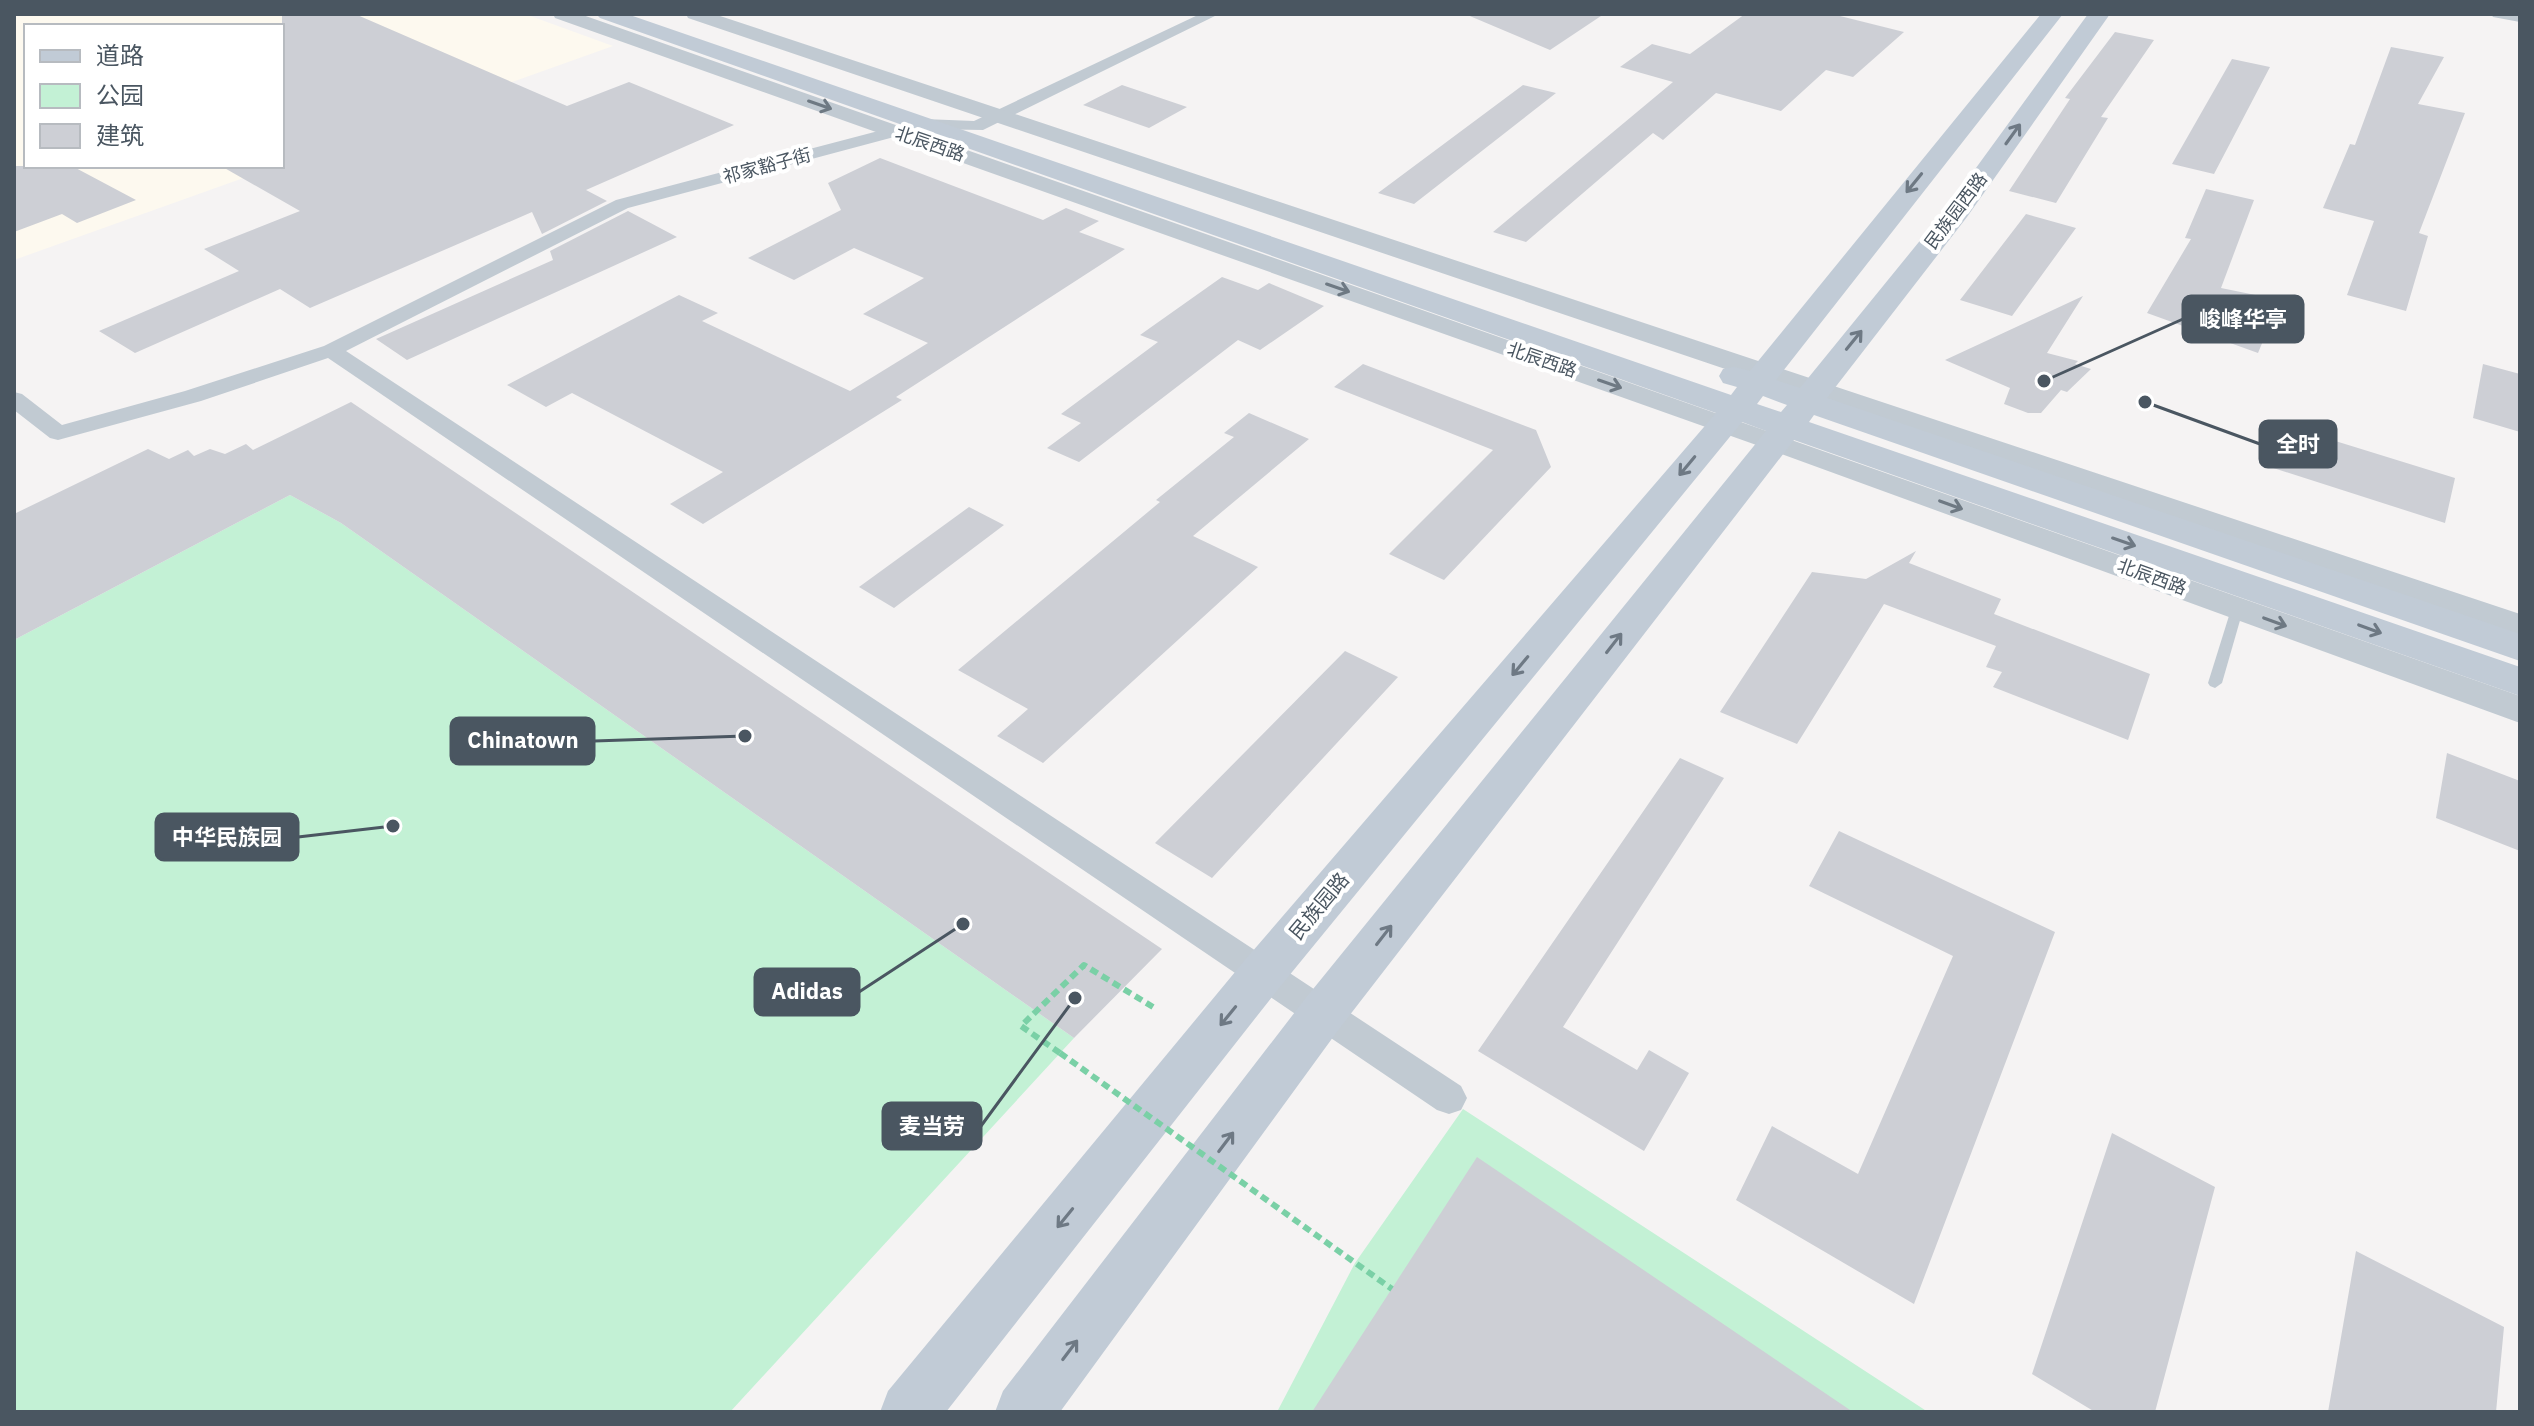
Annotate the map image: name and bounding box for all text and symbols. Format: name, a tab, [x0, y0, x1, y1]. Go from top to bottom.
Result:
legend	[24, 24, 284, 168]
text: 道路	[96, 39, 144, 71]
text: 公园	[96, 79, 144, 111]
one-way arrow	[807, 99, 832, 114]
text: 建筑	[96, 119, 144, 151]
street label: 北辰西路	[892, 121, 968, 166]
one-way arrow	[2004, 124, 2021, 145]
street label: 祁家豁子街	[720, 143, 813, 188]
street label: 民族园西路	[1919, 168, 1992, 254]
one-way arrow	[1906, 172, 1923, 193]
one-way arrow	[1325, 282, 1350, 296]
callout: 峻峰华亭	[2183, 296, 2303, 342]
text: 峻峰华亭	[2199, 304, 2287, 333]
one-way arrow	[1845, 330, 1863, 351]
street label: 北辰西路	[1504, 337, 1580, 382]
one-way arrow	[1597, 377, 1622, 392]
callout: 全时	[2260, 421, 2336, 467]
text: 全时	[2276, 429, 2320, 458]
one-way arrow	[1678, 456, 1696, 476]
one-way arrow	[1938, 499, 1963, 514]
one-way arrow	[2112, 536, 2136, 550]
street label: 北辰西路	[2114, 553, 2190, 600]
one-way arrow	[2262, 615, 2287, 630]
one-way arrow	[2357, 622, 2382, 637]
one-way arrow	[1606, 633, 1623, 654]
one-way arrow	[1511, 655, 1529, 675]
callout: Chinatown	[451, 718, 594, 764]
text: Chinatown	[467, 725, 579, 754]
callout: 中华民族园	[156, 814, 298, 860]
text: 中华民族园	[172, 822, 282, 851]
street label: 民族园路	[1283, 866, 1355, 945]
one-way arrow	[1376, 925, 1393, 946]
callout: Adidas	[755, 969, 859, 1015]
text: Adidas	[771, 976, 843, 1005]
one-way arrow	[1220, 1005, 1237, 1026]
callout: 麦当劳	[883, 1103, 981, 1149]
text: 麦当劳	[899, 1111, 965, 1140]
one-way arrow	[1218, 1131, 1235, 1153]
one-way arrow	[1056, 1207, 1074, 1228]
one-way arrow	[1062, 1339, 1079, 1361]

